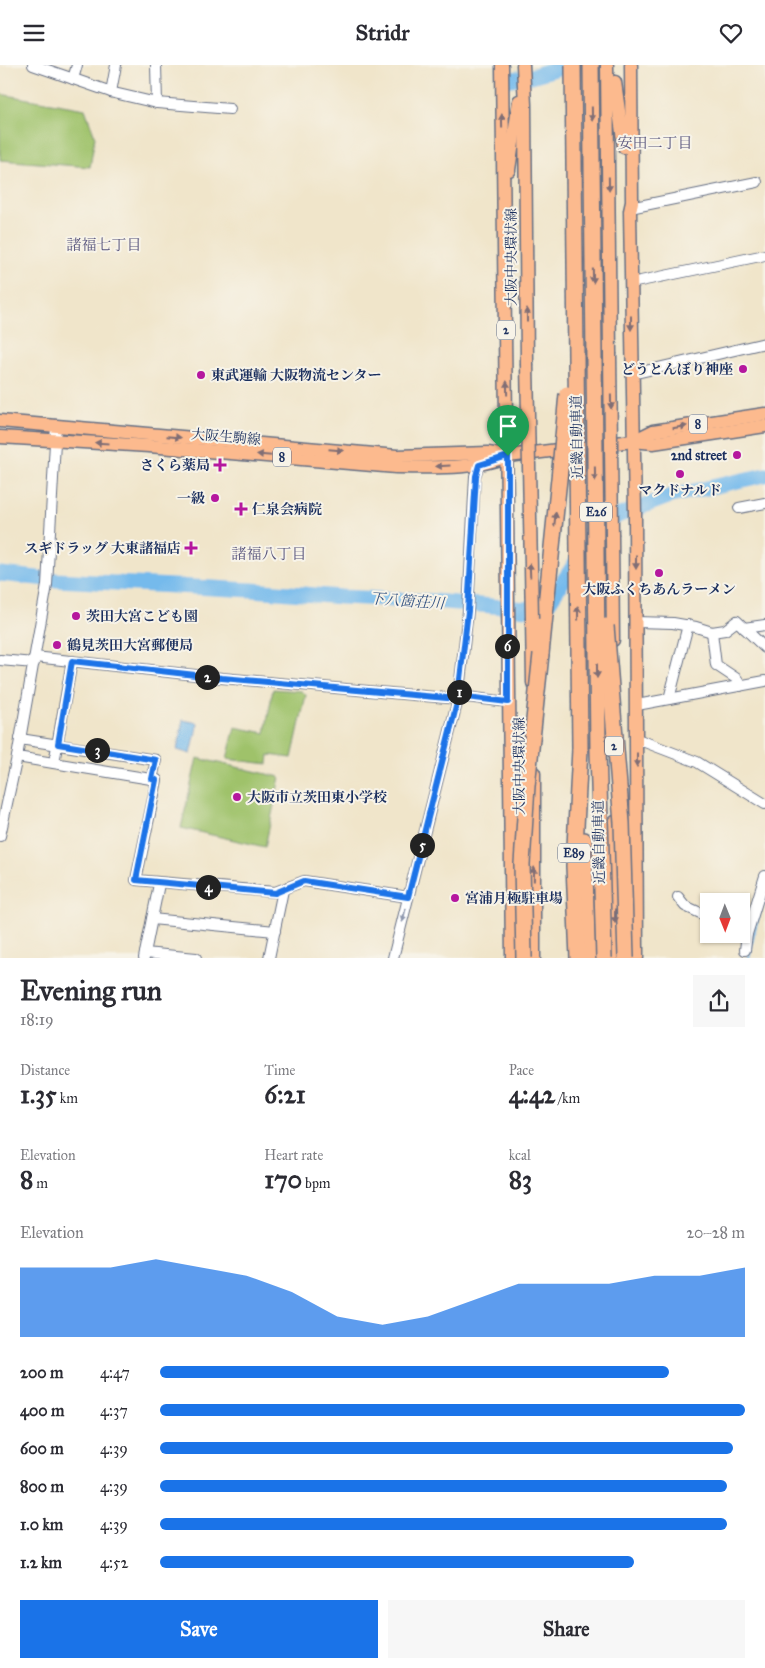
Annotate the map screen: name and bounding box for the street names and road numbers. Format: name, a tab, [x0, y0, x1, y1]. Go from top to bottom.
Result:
street label: 大阪中央環状線	[503, 208, 520, 306]
road number: 2	[497, 321, 515, 339]
street label: 近畿自動車道	[568, 395, 586, 479]
road number: 8	[689, 414, 707, 433]
street label: 大阪生駒線	[190, 425, 262, 449]
road number: 8	[273, 447, 291, 467]
road number: E26	[580, 503, 612, 522]
street label: 大阪中央環状線	[511, 717, 528, 815]
road number: 2	[605, 736, 623, 755]
street label: 近畿自動車道	[590, 800, 608, 884]
road number: E89	[558, 843, 590, 863]

